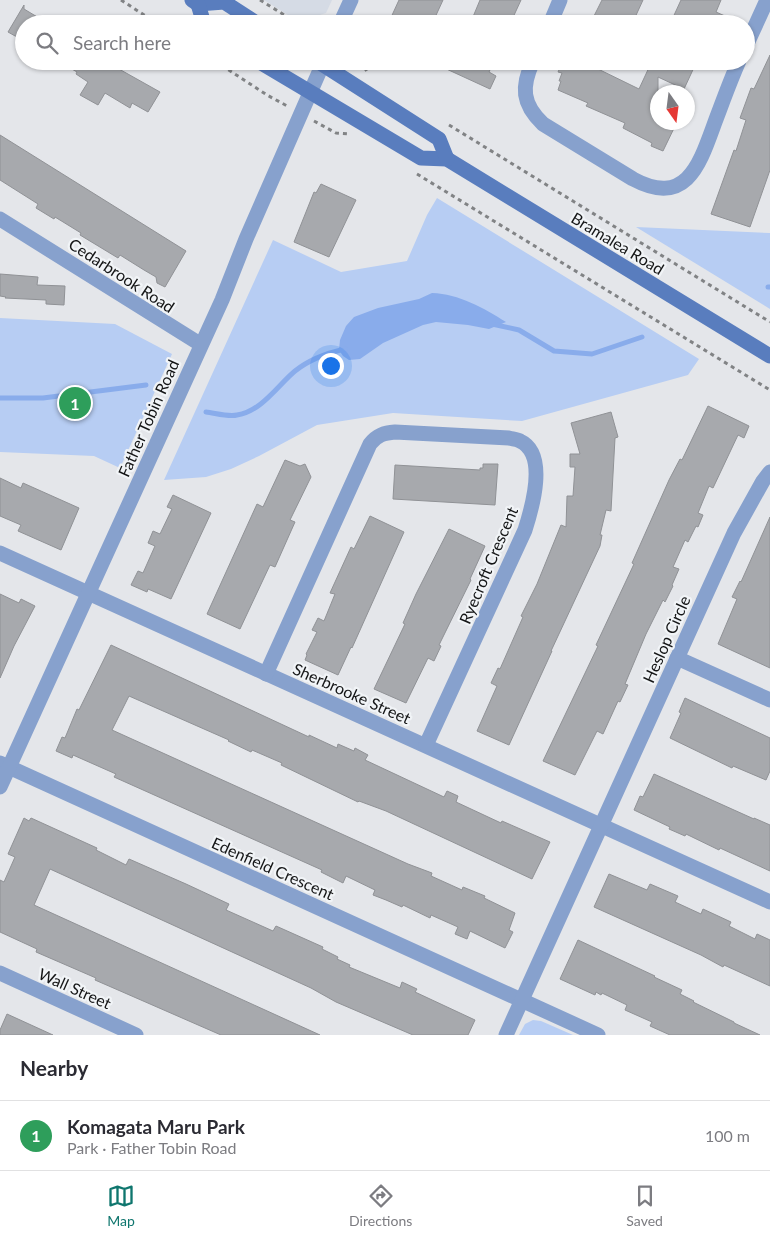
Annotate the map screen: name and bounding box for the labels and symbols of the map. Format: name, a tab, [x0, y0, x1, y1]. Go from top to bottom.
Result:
north arrow	[650, 85, 695, 130]
street label: Bramalea Road	[568, 208, 668, 278]
street label: Cedarbrook Road	[66, 234, 178, 316]
your location	[318, 353, 344, 379]
street label: Father Tobin Road	[114, 357, 182, 479]
pin: 1	[59, 384, 91, 422]
street label: Ryecroft Crescent	[455, 503, 521, 626]
street label: Heslop Circle	[638, 593, 694, 685]
street label: Sherbrooke Street	[290, 659, 414, 728]
street label: Edenfield Crescent	[209, 833, 337, 904]
street label: Wall Street	[36, 964, 114, 1013]

